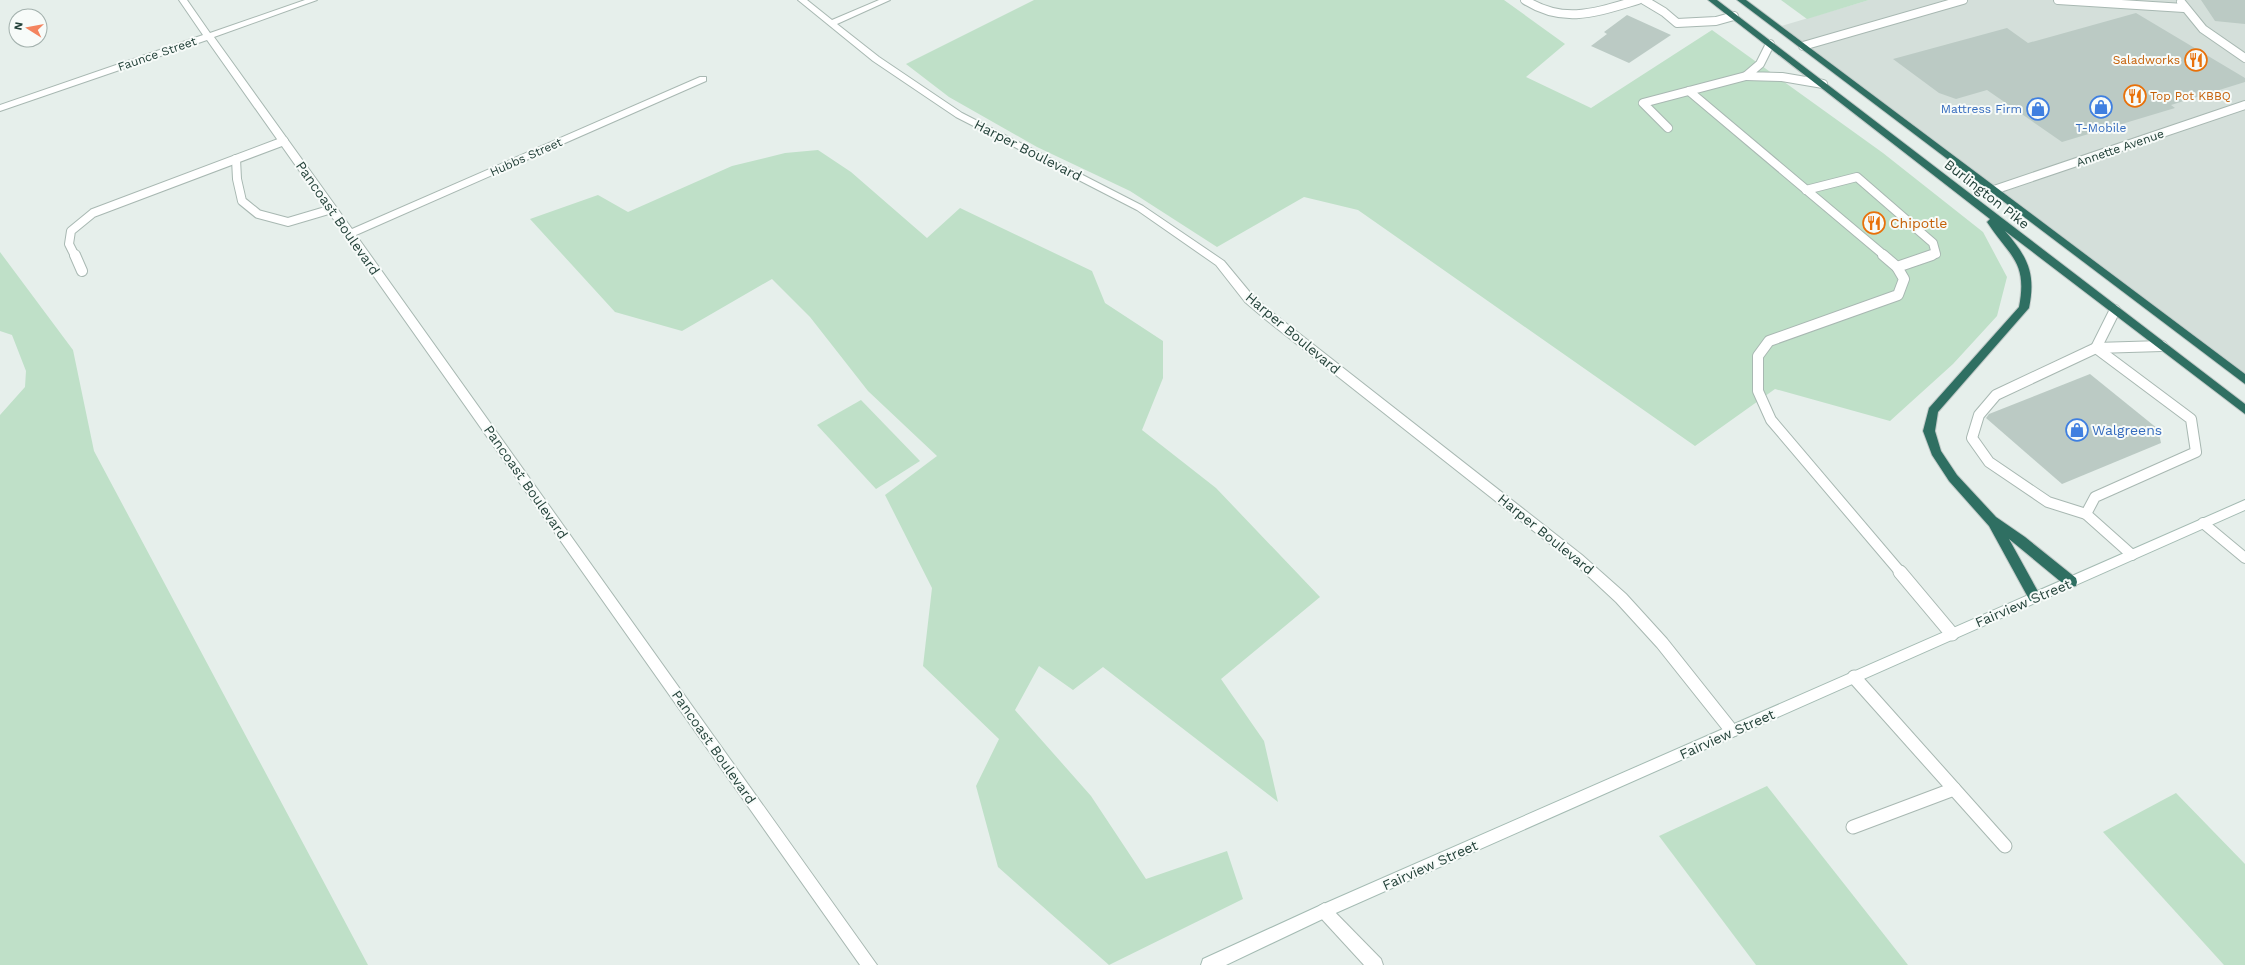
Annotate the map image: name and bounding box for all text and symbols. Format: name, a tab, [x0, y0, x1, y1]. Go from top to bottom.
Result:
north arrow	[8, 8, 48, 48]
text: N	[12, 21, 26, 31]
street label: Faunce Street	[116, 34, 198, 74]
restaurant icon: Saladworks	[2183, 47, 2209, 73]
place label: Saladworks	[2113, 53, 2180, 67]
restaurant icon: Top Pot KBBQ	[2122, 83, 2148, 109]
place label: Top Pot KBBQ	[2150, 89, 2231, 103]
shop icon: T-Mobile	[2088, 94, 2114, 120]
shop icon: Mattress Firm	[2025, 96, 2051, 122]
place label: Mattress Firm	[1941, 102, 2022, 116]
street label: Harper Boulevard	[972, 116, 1084, 184]
place label: T-Mobile	[2076, 121, 2127, 135]
street label: Annette Avenue	[2074, 126, 2166, 170]
street label: Hubbs Street	[488, 135, 564, 179]
street label: Burlington Pike	[1941, 156, 2033, 232]
street label: Pancoast Boulevard	[293, 158, 383, 278]
restaurant icon: Chipotle	[1861, 210, 1887, 236]
place label: Chipotle	[1890, 215, 1947, 231]
street label: Harper Boulevard	[1242, 289, 1344, 377]
shop icon: Walgreens	[2064, 417, 2090, 443]
street label: Pancoast Boulevard	[481, 422, 571, 542]
place label: Walgreens	[2092, 422, 2162, 438]
street label: Harper Boulevard	[1495, 491, 1597, 577]
street label: Fairview Street	[1973, 576, 2073, 630]
street label: Pancoast Boulevard	[669, 687, 759, 807]
street label: Fairview Street	[1677, 706, 1777, 762]
street label: Fairview Street	[1380, 837, 1480, 893]

